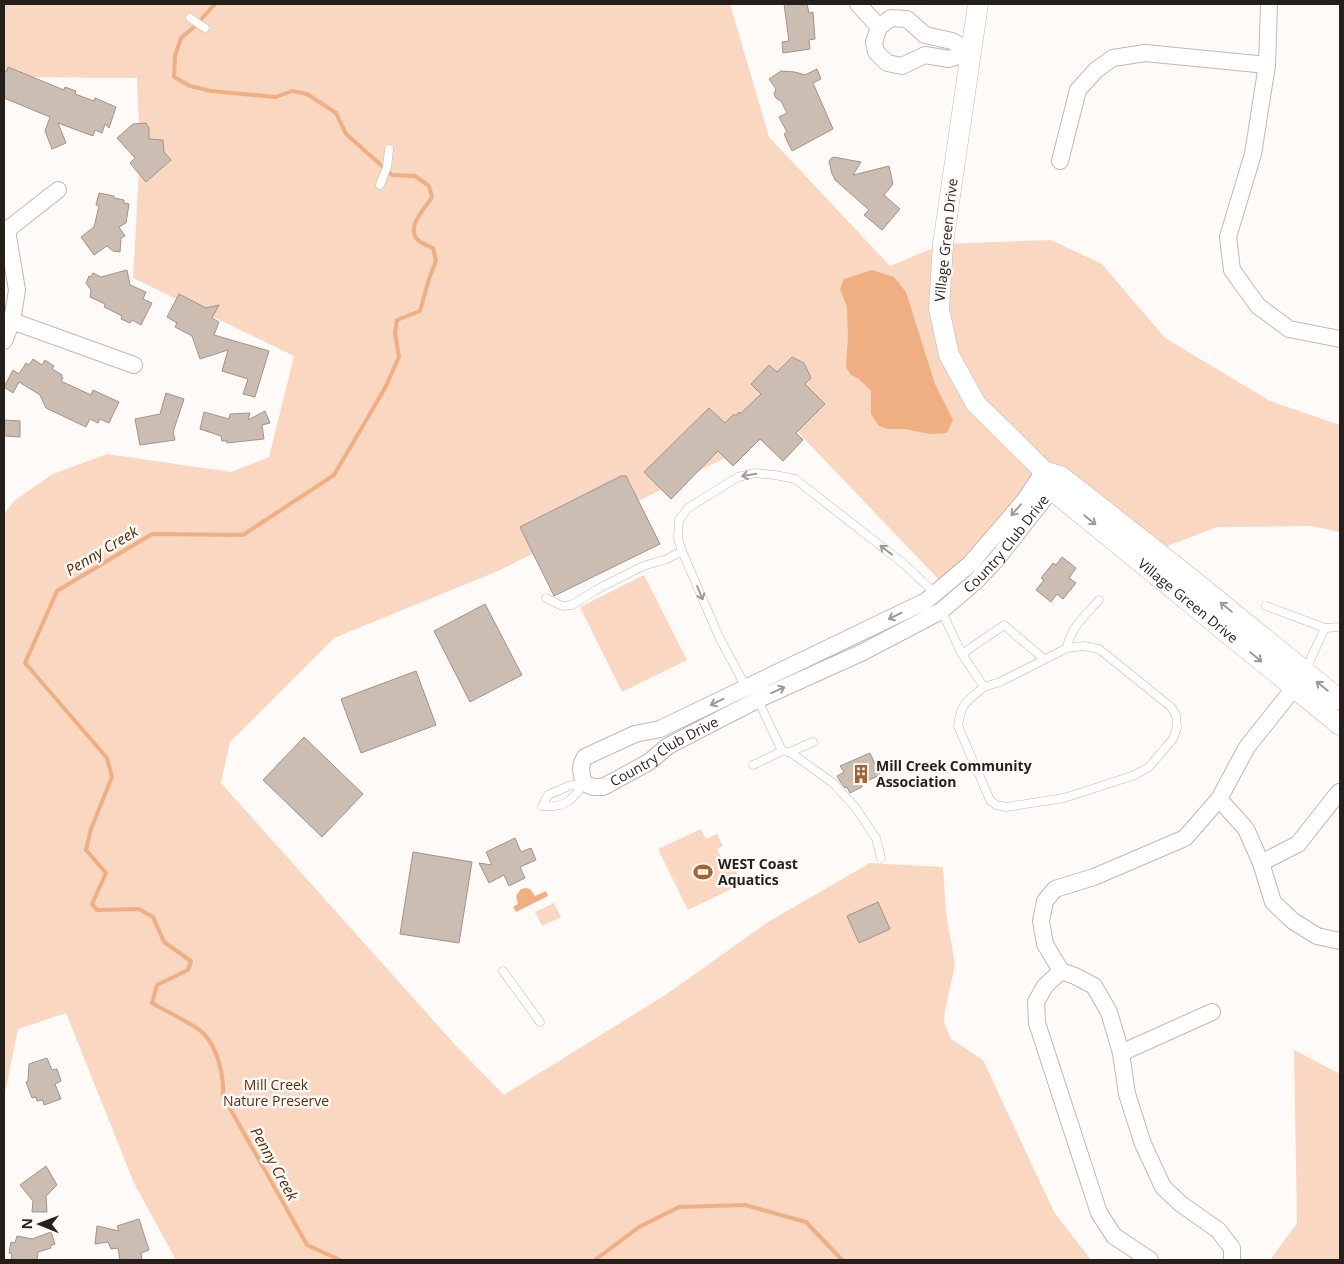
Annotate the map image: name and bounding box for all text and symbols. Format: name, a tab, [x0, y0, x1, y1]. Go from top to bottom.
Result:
street label: Village Green Drive	[930, 177, 961, 303]
one-way arrow	[741, 470, 757, 480]
street label: Country Club Drive	[959, 490, 1053, 597]
one-way arrow	[1010, 504, 1022, 517]
one-way arrow	[1083, 515, 1096, 526]
water label: Penny Creek	[62, 520, 142, 580]
one-way arrow	[880, 545, 893, 556]
street label: Village Green Drive	[1134, 554, 1242, 647]
one-way arrow	[696, 585, 706, 600]
one-way arrow	[1220, 602, 1233, 613]
one-way arrow	[888, 612, 903, 622]
one-way arrow	[1249, 651, 1262, 662]
one-way arrow	[1316, 680, 1329, 691]
one-way arrow	[770, 685, 785, 695]
one-way arrow	[710, 697, 725, 707]
street label: Country Club Drive	[606, 712, 721, 791]
place label: Mill Creek Community Association	[876, 756, 1032, 791]
building icon: Mill Creek Community Association	[850, 763, 872, 785]
place label: WEST Coast Aquatics	[718, 854, 798, 889]
sports icon: WEST Coast Aquatics	[692, 861, 714, 883]
park label: Mill Creek Nature Preserve	[223, 1075, 329, 1110]
water label: Penny Creek	[246, 1123, 304, 1204]
north arrow	[15, 1199, 65, 1249]
text: N	[17, 1218, 36, 1230]

